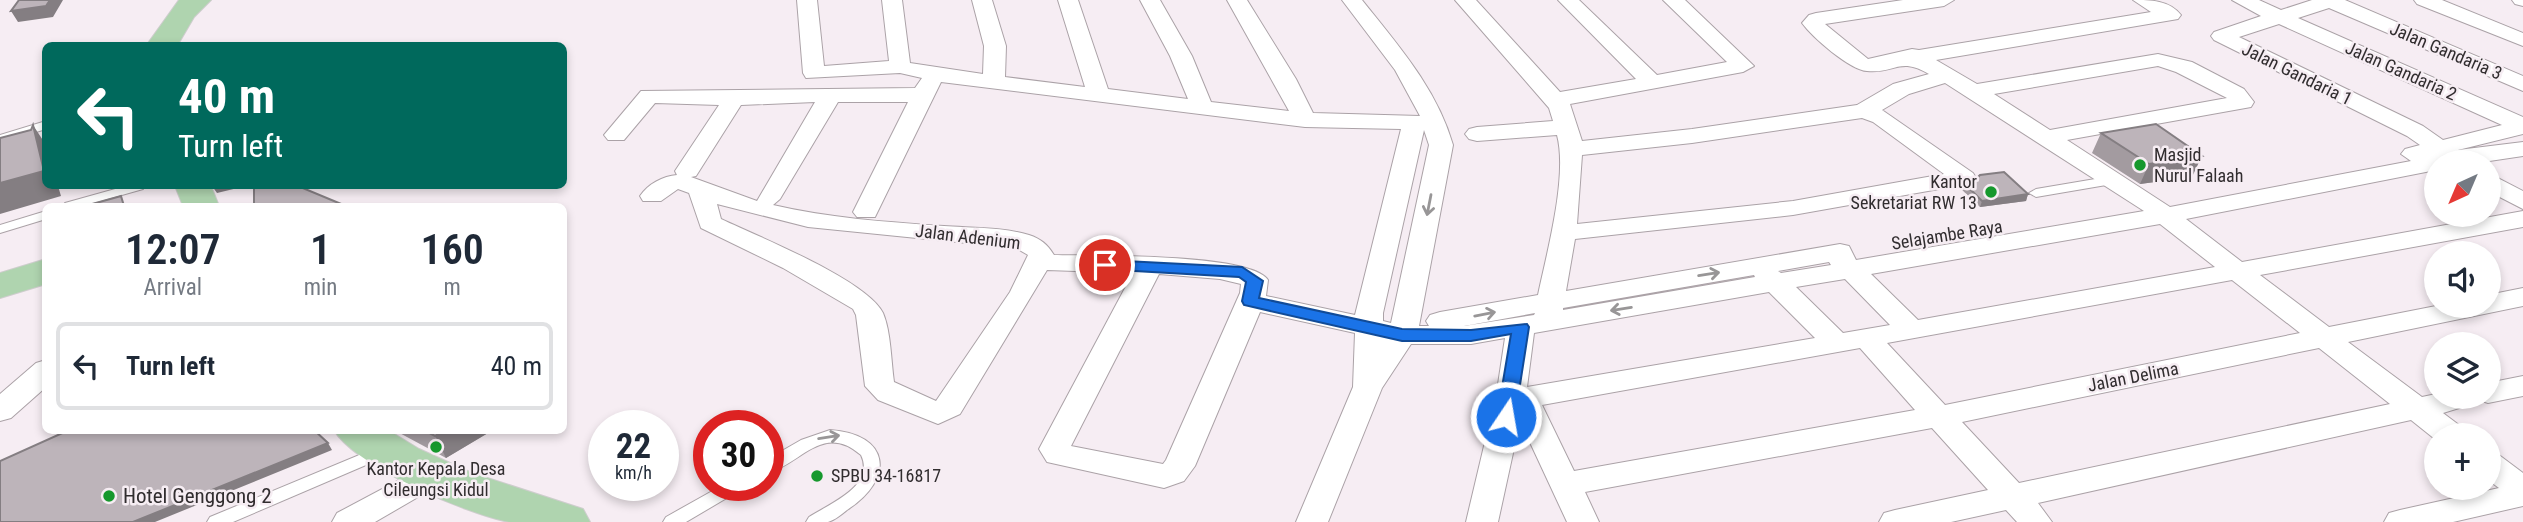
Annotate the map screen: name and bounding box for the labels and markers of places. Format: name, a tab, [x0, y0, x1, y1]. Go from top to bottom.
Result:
place label: Masjid Nurul Falaah	[2154, 144, 2243, 186]
marker: Masjid Nurul Falaah	[2132, 157, 2148, 173]
place label: Kantor Sekretariat RW 13	[1851, 171, 1978, 213]
marker: Kantor Sekretariat RW 13	[1983, 184, 1999, 200]
pin	[1075, 235, 1135, 295]
marker: Kantor Kepala Desa Cileungsi Kidul	[428, 439, 444, 455]
place label: Kantor Kepala Desa Cileungsi Kidul	[367, 458, 505, 500]
place label: SPBU 34-16817	[831, 465, 941, 486]
marker: SPBU 34-16817	[809, 468, 825, 484]
place label: Hotel Genggong 2	[123, 484, 272, 508]
marker: Hotel Genggong 2	[101, 488, 117, 504]

